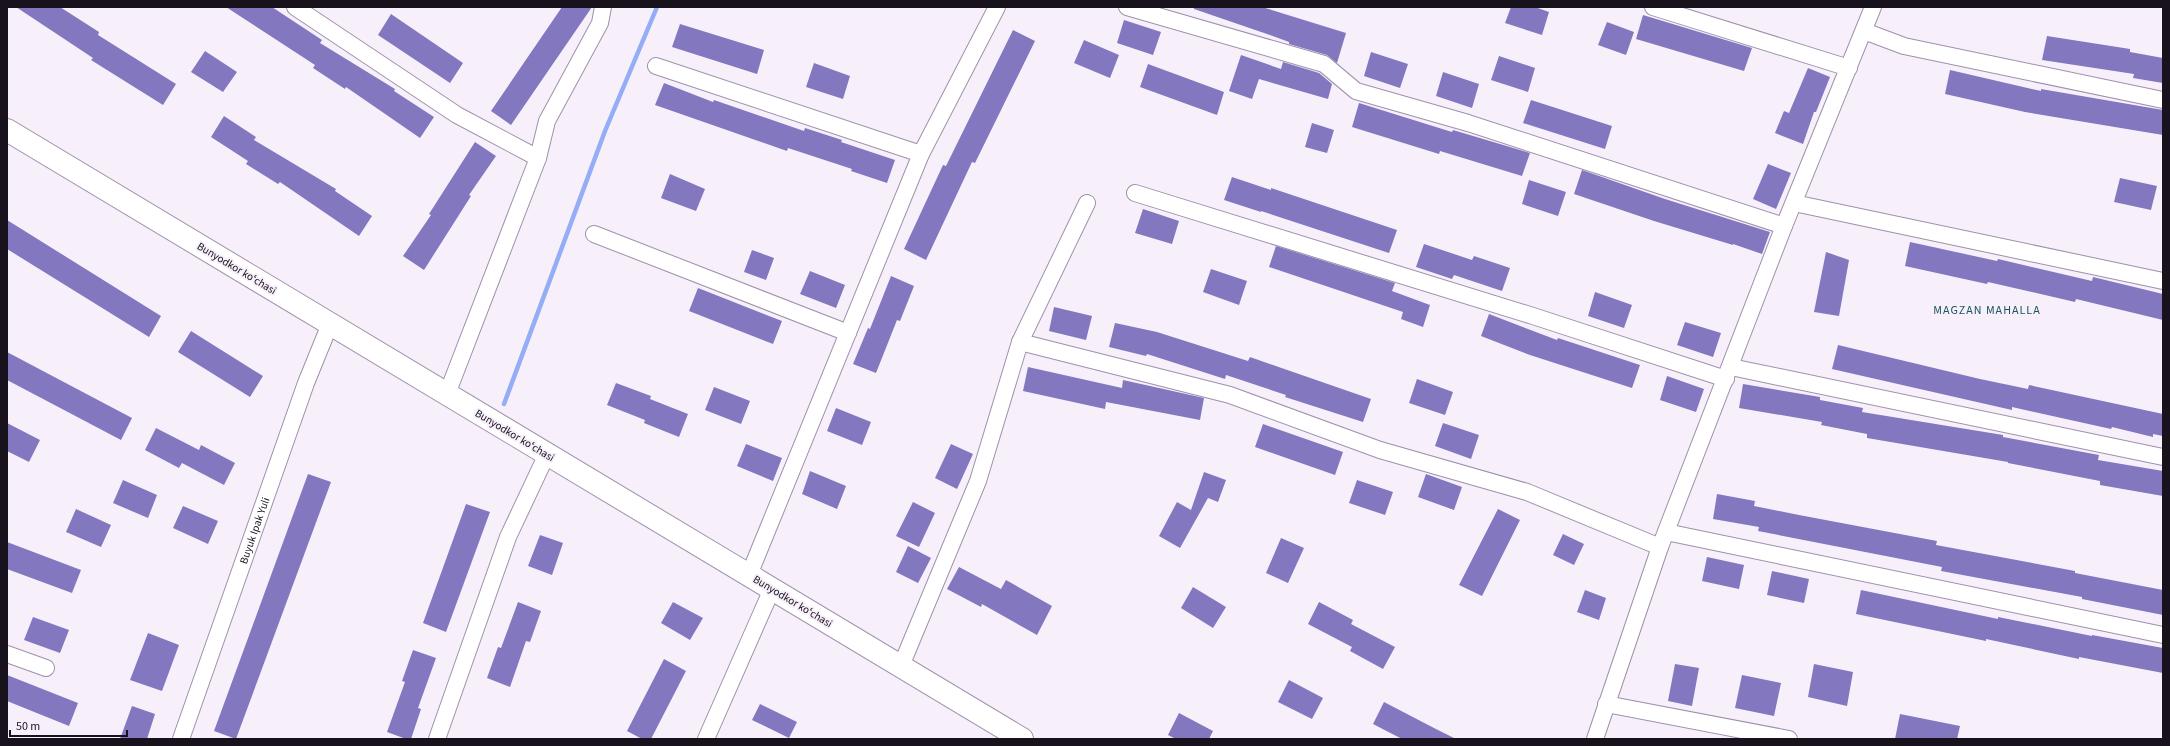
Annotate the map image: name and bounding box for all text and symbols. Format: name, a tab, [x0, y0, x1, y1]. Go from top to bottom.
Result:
street label: Bunyodkor koʻchasi	[194, 239, 279, 298]
district label: MAGZAN MAHALLA	[1933, 302, 2041, 319]
street label: Bunyodkor koʻchasi	[472, 406, 557, 465]
street label: Buyuk Ipak Yuli	[236, 495, 273, 566]
street label: Bunyodkor koʻchasi	[750, 572, 835, 631]
scale bar	[10, 712, 127, 738]
text: 50 m	[16, 718, 40, 735]

